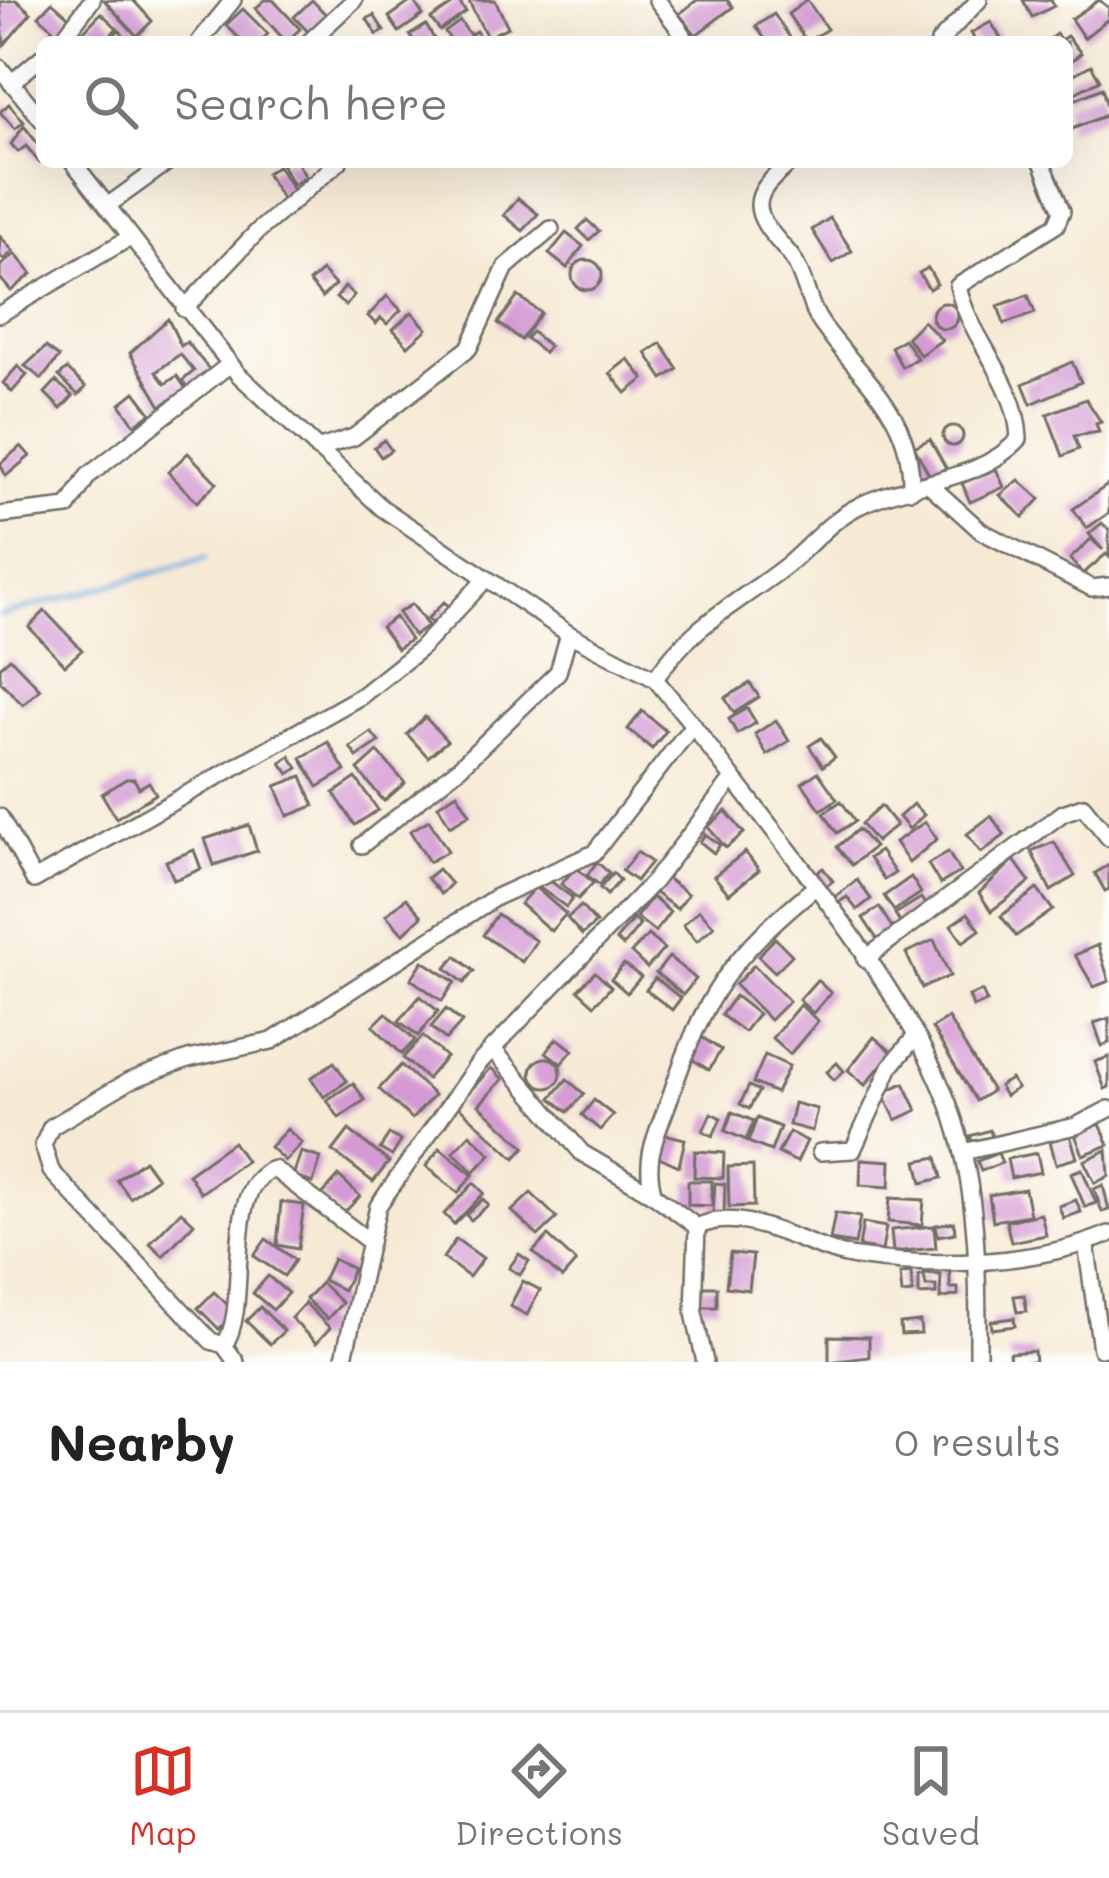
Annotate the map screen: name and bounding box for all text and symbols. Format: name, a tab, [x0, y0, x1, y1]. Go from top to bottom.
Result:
search box	[36, 36, 1073, 168]
icon: search	[78, 69, 144, 135]
text: Search here	[174, 73, 448, 131]
text: Nearby	[48, 1407, 235, 1474]
text: 0 results	[895, 1415, 1061, 1466]
tab: Map	[129, 1738, 197, 1853]
tab: Directions	[455, 1738, 623, 1853]
tab: Saved	[882, 1738, 980, 1853]

